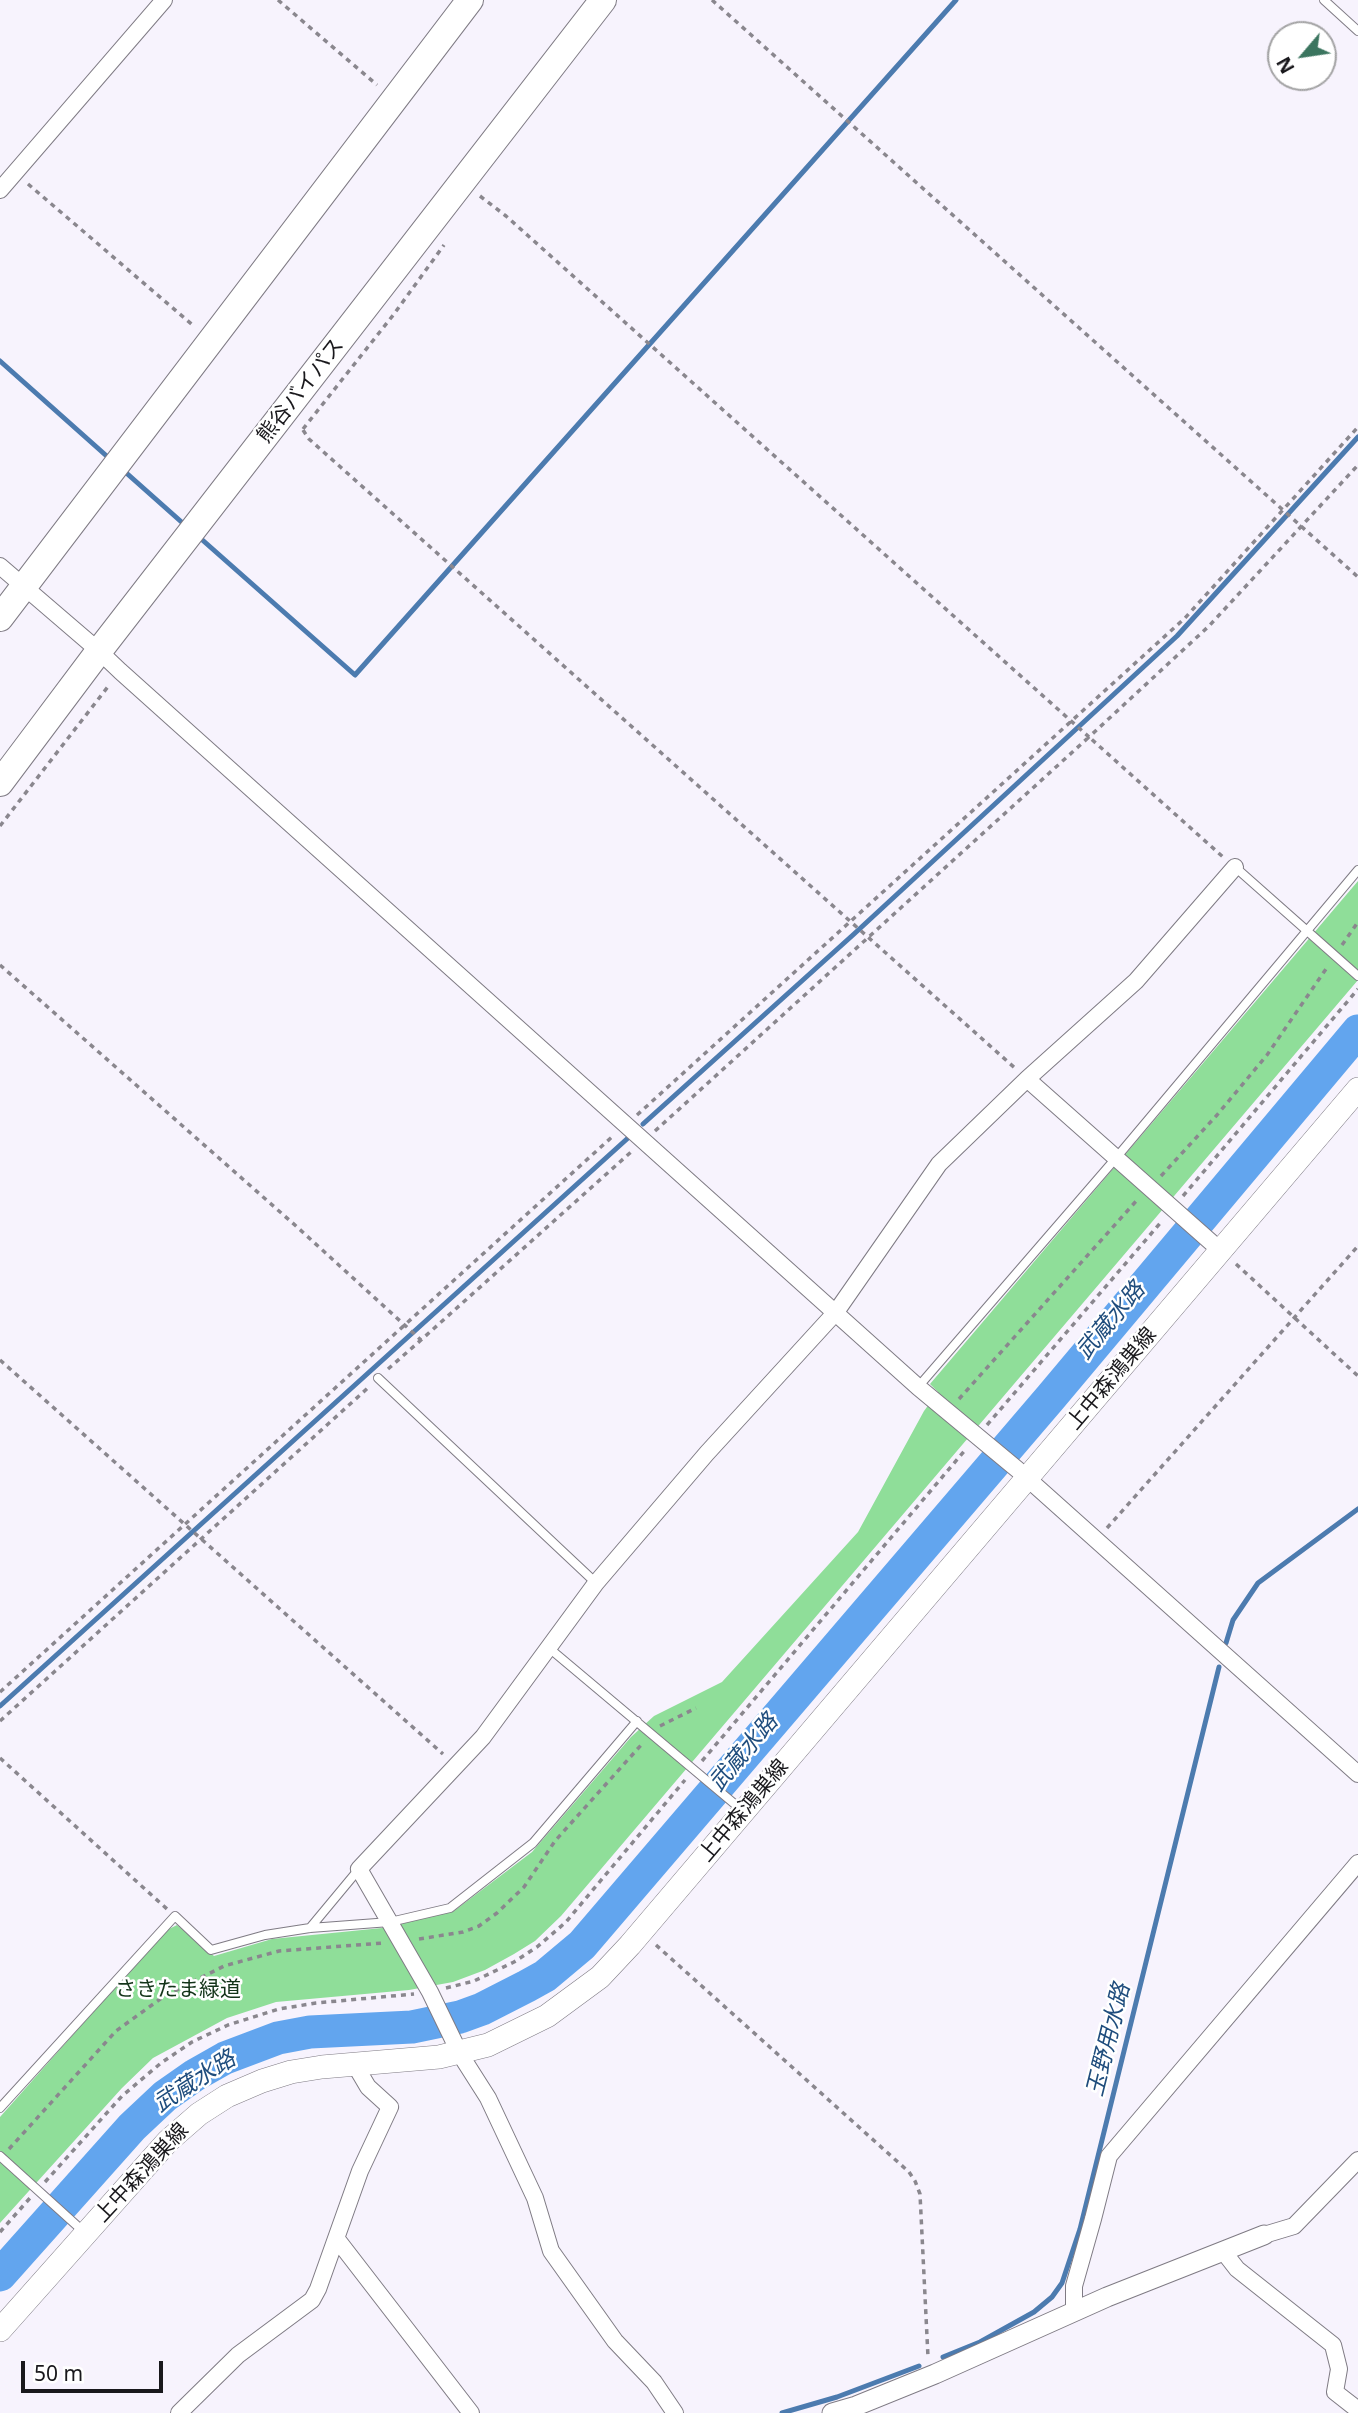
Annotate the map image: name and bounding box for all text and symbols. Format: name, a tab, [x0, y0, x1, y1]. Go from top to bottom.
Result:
north arrow	[1267, 21, 1337, 91]
text: N	[1270, 52, 1301, 78]
street label: 熊谷バイパス	[252, 334, 350, 448]
water label: 武蔵水路	[1071, 1277, 1151, 1365]
street label: 上中森鴻巣線	[1062, 1323, 1162, 1435]
water label: 武蔵水路	[704, 1709, 784, 1797]
street label: 上中森鴻巣線	[694, 1755, 794, 1867]
park label: さきたま緑道	[115, 1977, 241, 2003]
water label: 玉野用水路	[1082, 1981, 1136, 2099]
water label: 武蔵水路	[149, 2045, 241, 2119]
street label: 上中森鴻巣線	[90, 2118, 194, 2228]
scale bar	[24, 2346, 166, 2390]
text: 50 m	[34, 2359, 83, 2387]

